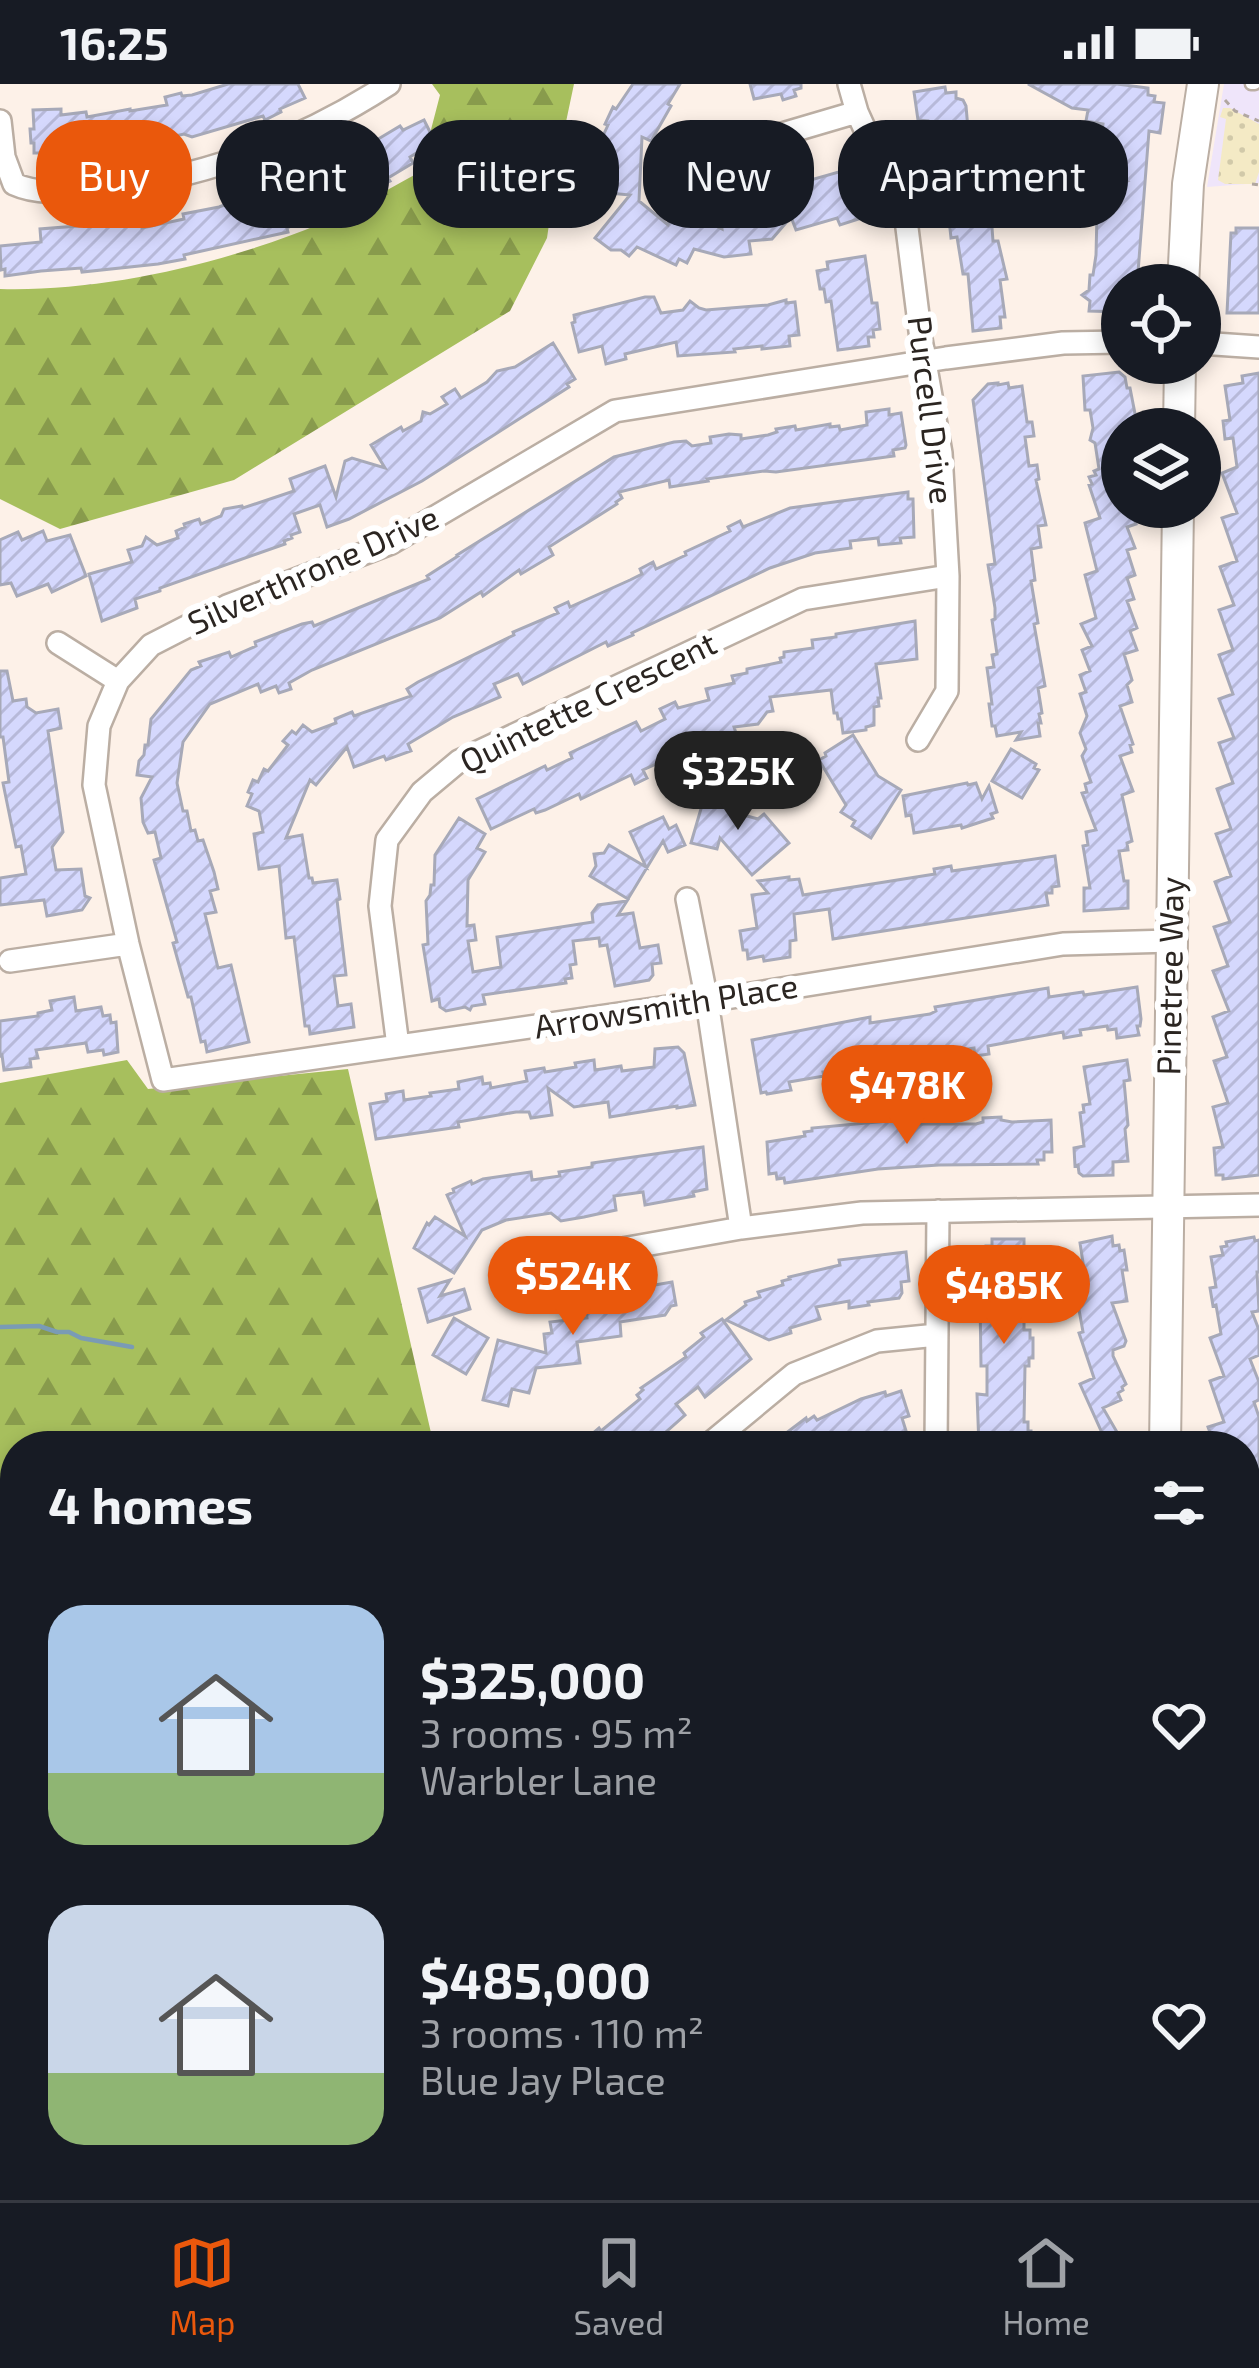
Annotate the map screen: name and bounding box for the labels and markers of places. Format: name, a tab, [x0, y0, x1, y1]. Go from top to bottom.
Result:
pin: $325K	[654, 731, 822, 833]
pin: $478K	[823, 1045, 991, 1147]
pin: $524K	[489, 1236, 657, 1338]
pin: $485K	[920, 1245, 1088, 1347]

